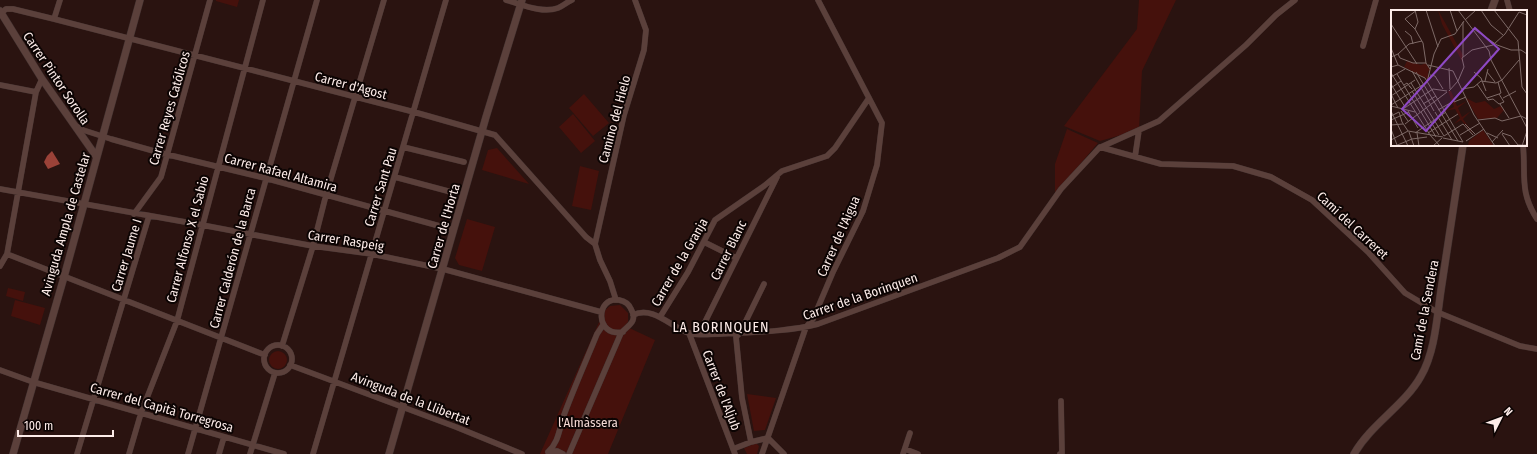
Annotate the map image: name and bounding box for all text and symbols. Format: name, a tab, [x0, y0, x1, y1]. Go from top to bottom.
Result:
inset map	[1391, 10, 1527, 146]
street label: Carrer Pintor Sorolla	[20, 29, 93, 127]
street label: Carrer Reyes Católicos	[146, 49, 193, 167]
street label: Carrer d'Agost	[313, 69, 389, 103]
street label: Camino del Hielo	[596, 73, 633, 165]
street label: Carrer Sant Pau	[361, 146, 400, 228]
street label: Carrer Rafael Altamira	[223, 150, 339, 195]
street label: Avinguda Ampla de Castelar	[38, 151, 93, 297]
street label: Carrer Alfonso X el Sabio	[163, 174, 212, 304]
street label: Carrer de l'Horta	[424, 182, 463, 270]
street label: Carrer Calderón de la Barca	[207, 186, 258, 330]
street label: Camí del Carreret	[1314, 189, 1392, 263]
street label: Carrer de l'Aigua	[814, 194, 863, 279]
street label: Carrer de la Granja	[648, 216, 711, 309]
street label: Carrer Jaume I	[108, 217, 145, 293]
street label: Carrer Blanc	[707, 217, 750, 283]
street label: Carrer Raspeig	[307, 227, 386, 254]
street label: Camí de la Sendera	[1407, 259, 1442, 362]
street label: Carrer de la Borinquen	[801, 270, 920, 323]
district label: LA BORINQUEN	[672, 319, 770, 336]
street label: Carrer de l'Aljub	[699, 348, 744, 433]
street label: Avinguda de la Llibertat	[349, 369, 473, 428]
street label: Carrer del Capità Torregrosa	[89, 380, 235, 435]
north arrow	[1481, 398, 1521, 438]
text: N	[1501, 405, 1515, 418]
scale bar	[18, 412, 113, 438]
park label: l'Almàssera	[558, 415, 618, 430]
text: 100 m	[24, 419, 53, 433]

